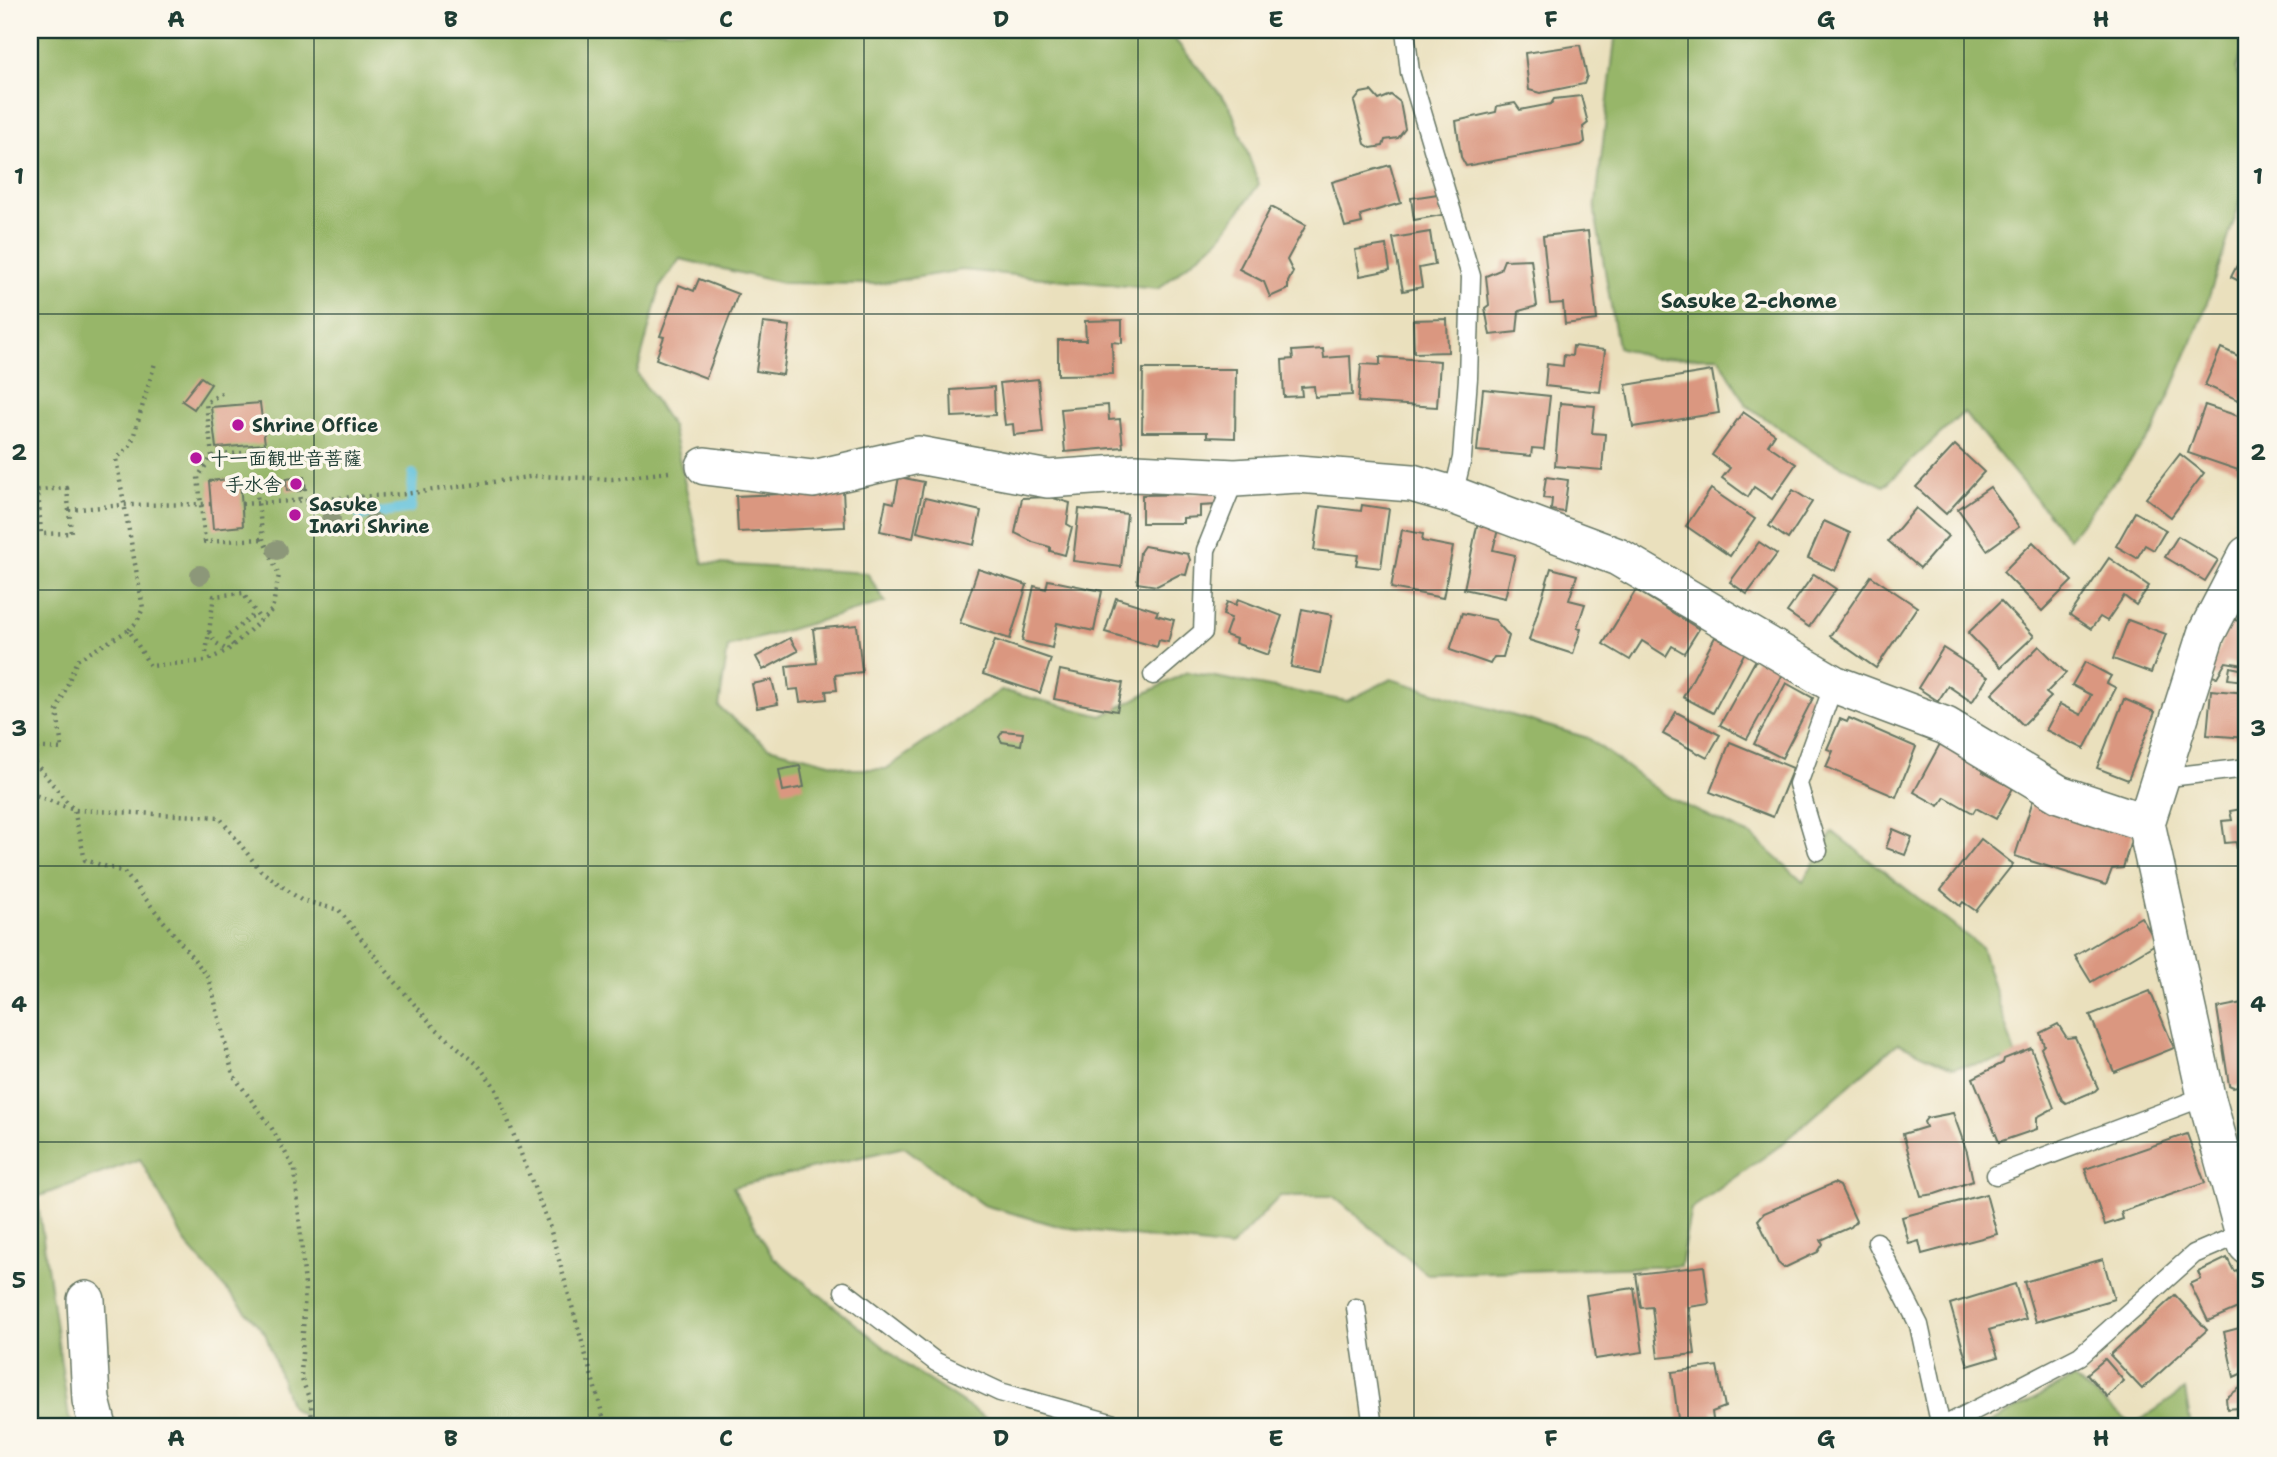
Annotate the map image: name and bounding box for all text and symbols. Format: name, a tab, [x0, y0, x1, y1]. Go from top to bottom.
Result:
text: A	[167, 4, 185, 34]
text: B	[444, 4, 458, 34]
text: C	[719, 4, 733, 34]
text: D	[993, 4, 1009, 34]
text: E	[1268, 4, 1284, 34]
text: F	[1544, 4, 1558, 34]
text: G	[1817, 4, 1836, 34]
text: H	[2093, 4, 2109, 34]
text: 1	[14, 161, 24, 191]
text: 1	[2253, 161, 2263, 191]
district label: Sasuke 2-chome	[1661, 287, 1837, 315]
place label: Shrine Office	[252, 413, 378, 438]
marker: Shrine Office	[230, 417, 246, 433]
text: 2	[11, 437, 27, 467]
text: 2	[2250, 437, 2266, 467]
place label: 十一面観世音菩薩	[210, 446, 362, 471]
marker: 十一面観世音菩薩	[188, 450, 204, 466]
place label: 手水舎	[225, 472, 282, 497]
marker: 手水舎	[288, 476, 304, 492]
place label: Sasuke Inari Shrine	[309, 492, 430, 539]
marker: Sasuke Inari Shrine	[287, 507, 303, 523]
text: 3	[11, 713, 27, 743]
text: 3	[2250, 713, 2266, 743]
text: 4	[11, 989, 27, 1019]
text: 4	[2250, 989, 2266, 1019]
text: 5	[12, 1265, 26, 1295]
text: 5	[2251, 1265, 2265, 1295]
text: A	[167, 1423, 185, 1453]
text: B	[444, 1423, 458, 1453]
text: C	[719, 1423, 733, 1453]
text: D	[993, 1423, 1009, 1453]
text: E	[1268, 1423, 1284, 1453]
text: F	[1544, 1423, 1558, 1453]
text: G	[1817, 1423, 1836, 1453]
text: H	[2093, 1423, 2109, 1453]

